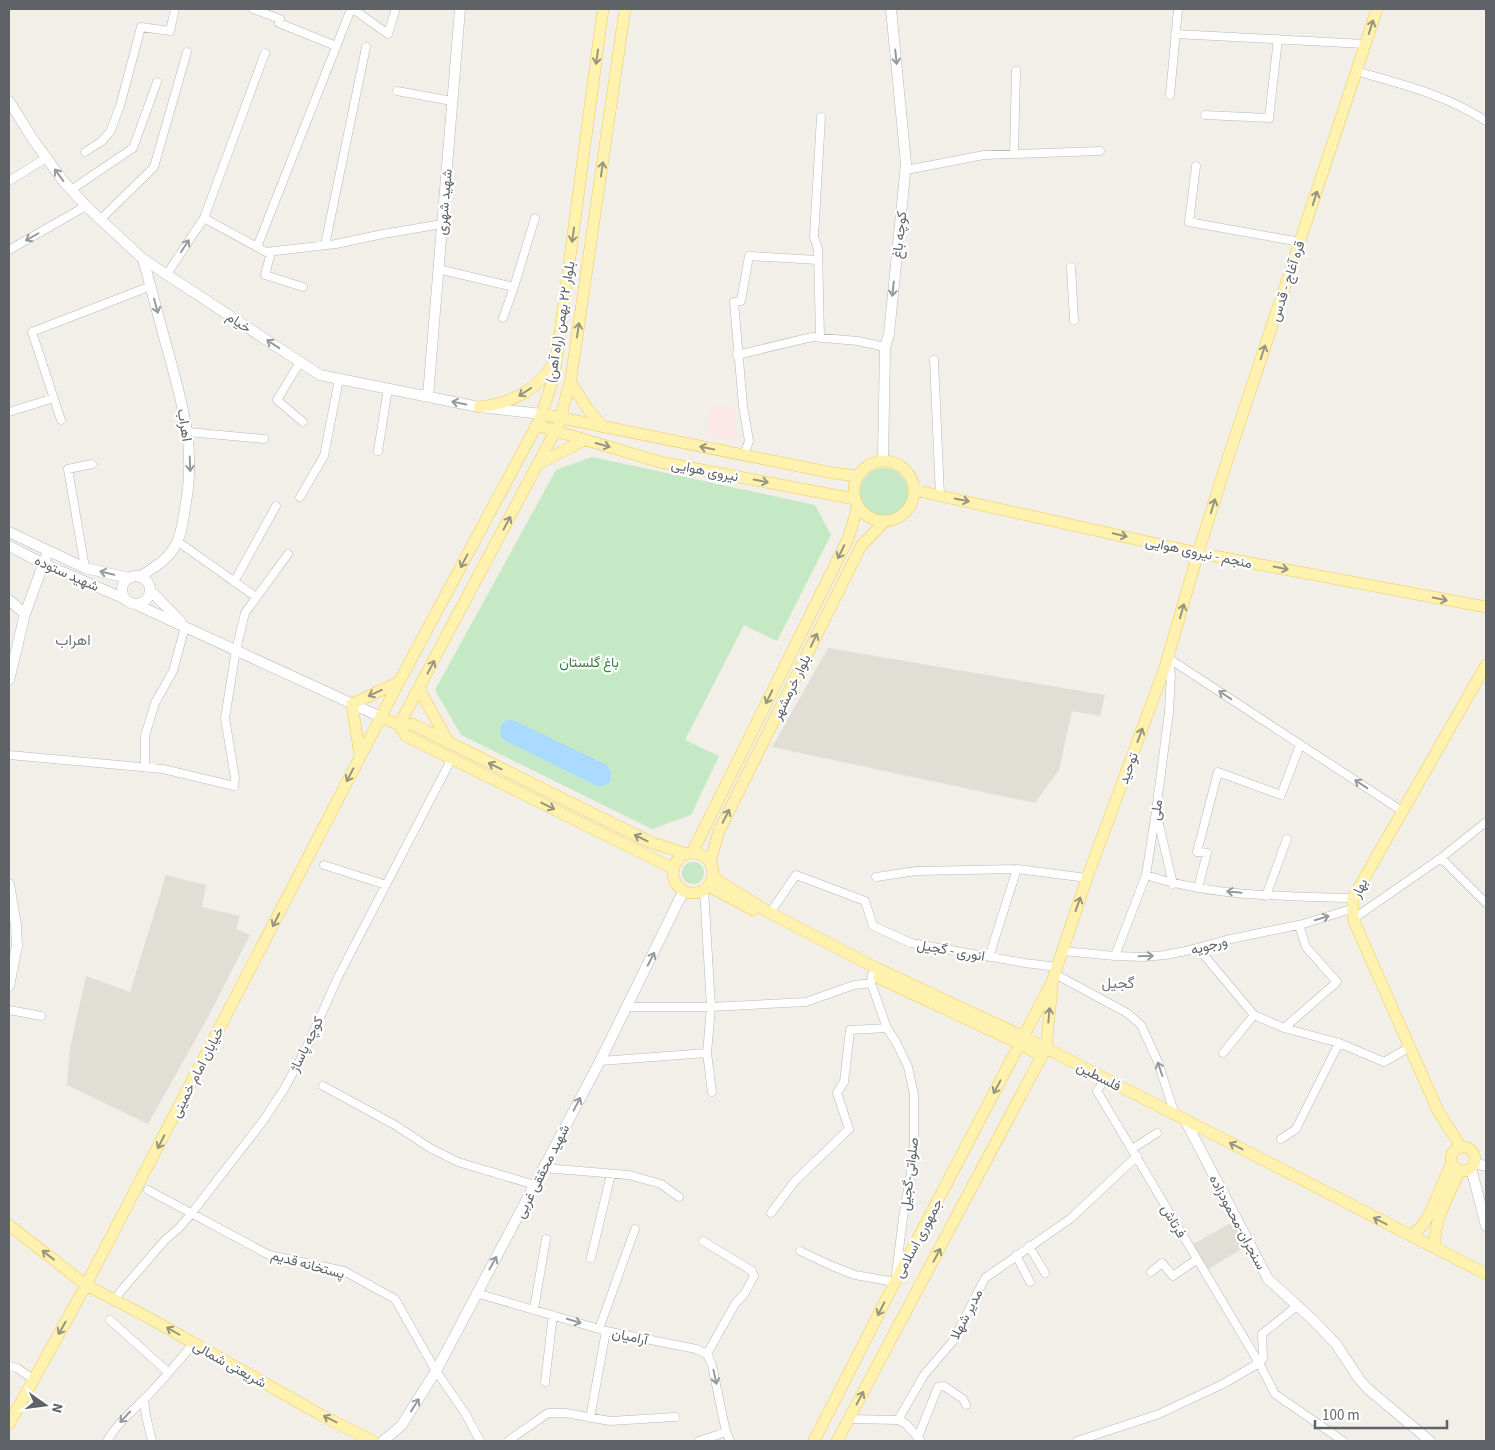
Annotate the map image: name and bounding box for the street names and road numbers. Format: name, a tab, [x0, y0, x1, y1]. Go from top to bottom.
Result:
street label: شهید شهری	[432, 168, 458, 236]
street label: کوچه باغ	[888, 210, 912, 260]
street label: قره آغاج - قدس	[1265, 238, 1310, 324]
street label: بلوار ۲۲ بهمن (راه آهن)	[541, 260, 580, 385]
street label: خیام	[222, 307, 255, 338]
street label: اهراب	[172, 407, 196, 443]
street label: نیروی هوایی	[669, 455, 740, 487]
street label: منجم - نیروی هوایی	[1144, 532, 1254, 574]
street label: شهید ستوده	[31, 551, 102, 597]
street label: بلوار خرمشهر	[767, 651, 816, 725]
street label: توحید	[1114, 750, 1144, 787]
street label: ملی	[1146, 798, 1168, 822]
street label: بهار	[1346, 875, 1373, 903]
street label: ورجویه	[1189, 931, 1230, 960]
street label: انوری - گجیل	[915, 935, 986, 967]
street label: کوچه پاساژ	[284, 1013, 329, 1076]
street label: خیابان امام خمینی	[166, 1023, 229, 1122]
street label: فلسطین	[1073, 1057, 1124, 1097]
street label: شهید محققی غربی	[511, 1121, 575, 1222]
street label: صلواتی-گجیل	[896, 1136, 924, 1212]
street label: سنجران-محمودزاده	[1204, 1171, 1271, 1274]
street label: جمهوری اسلامی	[889, 1195, 948, 1282]
street label: فرتاش	[1156, 1201, 1191, 1242]
street label: پستخانه قدیم	[269, 1246, 347, 1284]
street label: مدیر شهلا	[946, 1286, 988, 1343]
street label: آرامیان	[610, 1323, 651, 1351]
street label: شریعتی شمالی	[189, 1336, 270, 1393]

